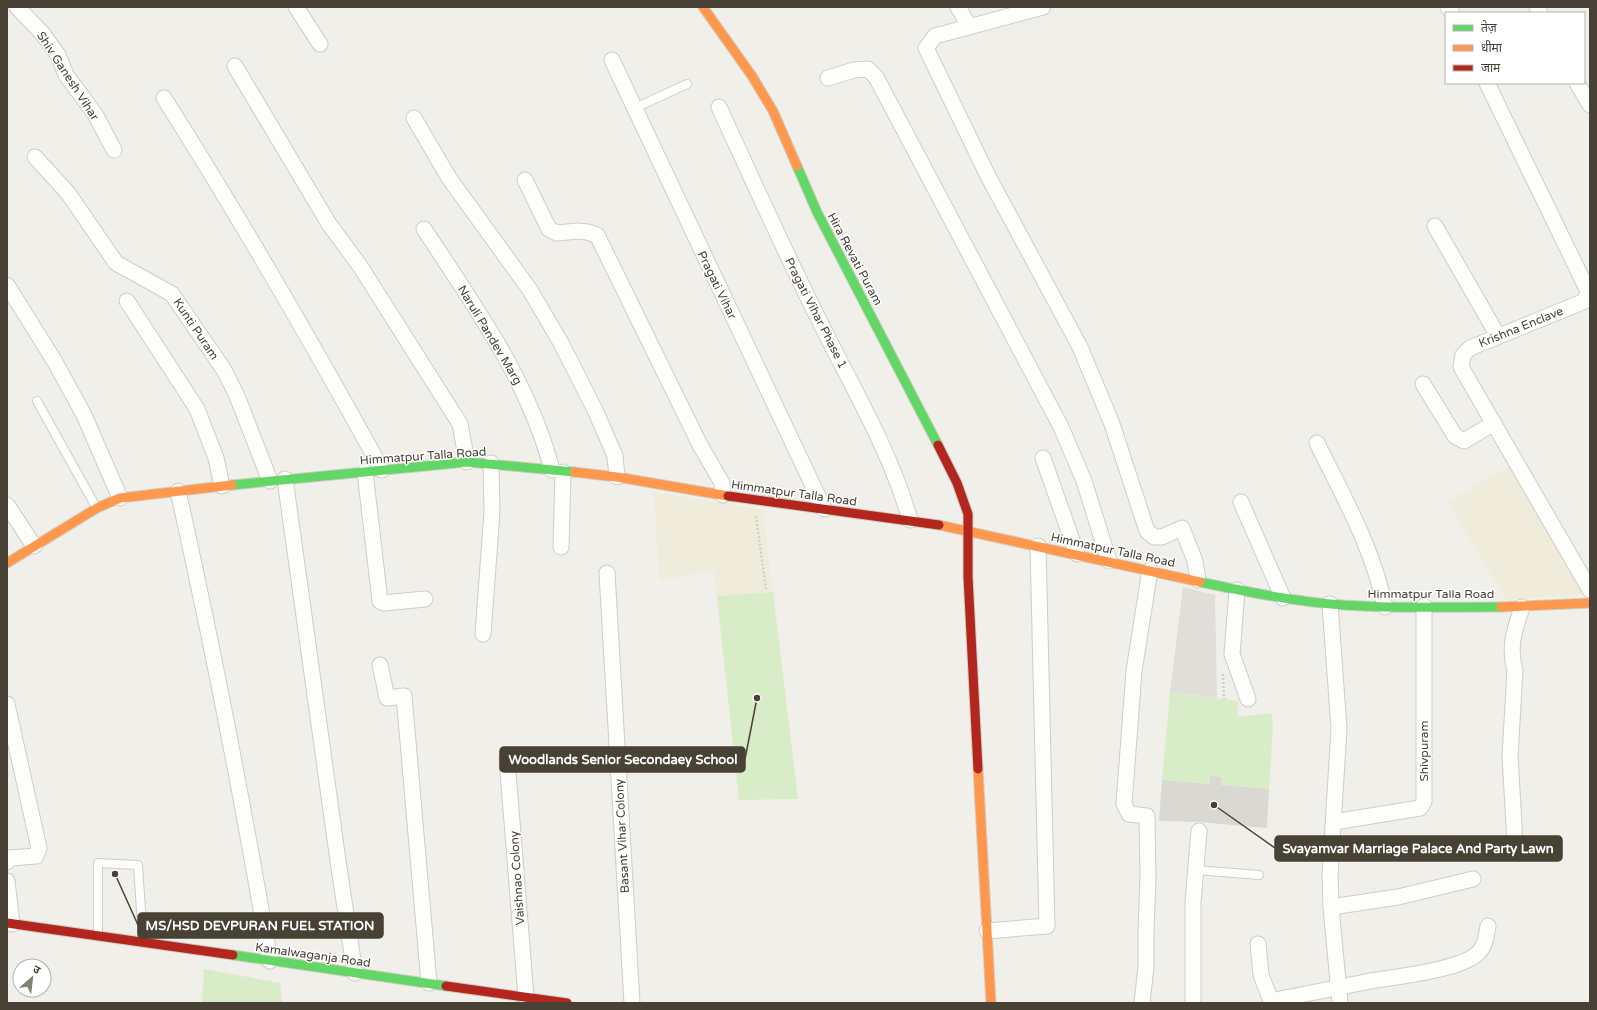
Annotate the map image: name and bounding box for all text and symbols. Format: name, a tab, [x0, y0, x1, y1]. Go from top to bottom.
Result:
legend	[1445, 12, 1585, 84]
text: तेज़	[1481, 20, 1498, 35]
street label: Shiv Ganesh Vihar	[34, 29, 102, 123]
text: धीमा	[1481, 40, 1503, 55]
text: जाम	[1481, 61, 1501, 75]
street label: Hira Revati Puram	[825, 210, 885, 308]
street label: Pragati Vihar	[694, 249, 740, 322]
street label: Pragati Vihar Phase 1	[782, 255, 850, 371]
street label: Naruli Pandev Marg	[455, 283, 525, 387]
street label: Kunti Puram	[170, 296, 222, 362]
street label: Krishna Enclave	[1477, 304, 1565, 350]
street label: Himmatpur Talla Road	[359, 445, 487, 467]
street label: Himmatpur Talla Road	[730, 477, 858, 509]
street label: Himmatpur Talla Road	[1050, 530, 1176, 570]
street label: Himmatpur Talla Road	[1368, 587, 1494, 601]
street label: Shivpuram	[1417, 720, 1431, 782]
callout: Woodlands Senior Secondaey School	[500, 747, 745, 772]
text: Woodlands Senior Secondaey School	[509, 752, 737, 768]
street label: Basant Vihar Colony	[612, 778, 632, 894]
street label: Vaishnao Colony	[507, 830, 527, 926]
callout: Svayamvar Marriage Palace And Party Lawn	[1275, 836, 1562, 861]
text: Svayamvar Marriage Palace And Party Lawn	[1282, 841, 1554, 857]
callout: MS/HSD DEVPURAN FUEL STATION	[138, 913, 383, 938]
text: MS/HSD DEVPURAN FUEL STATION	[146, 918, 374, 934]
street label: Kamalwaganja Road	[254, 940, 372, 970]
north arrow	[12, 958, 52, 998]
text: उ	[31, 962, 43, 977]

